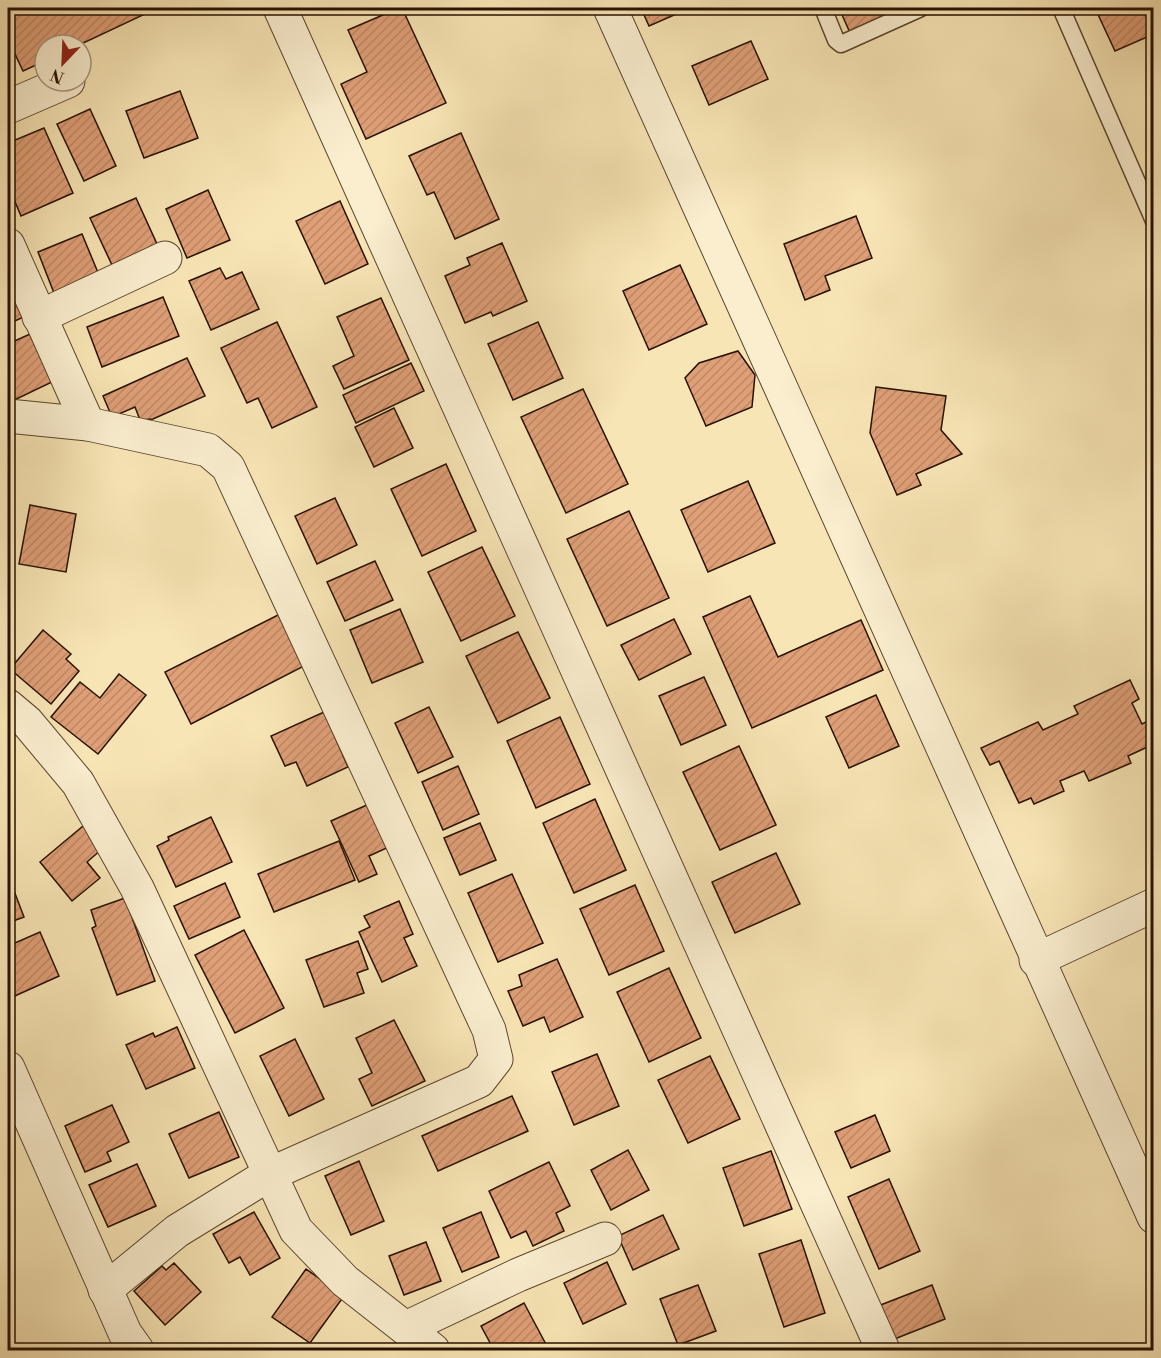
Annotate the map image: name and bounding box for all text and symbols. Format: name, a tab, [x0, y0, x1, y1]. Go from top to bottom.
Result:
north arrow	[33, 33, 93, 93]
text: N	[47, 64, 67, 88]

